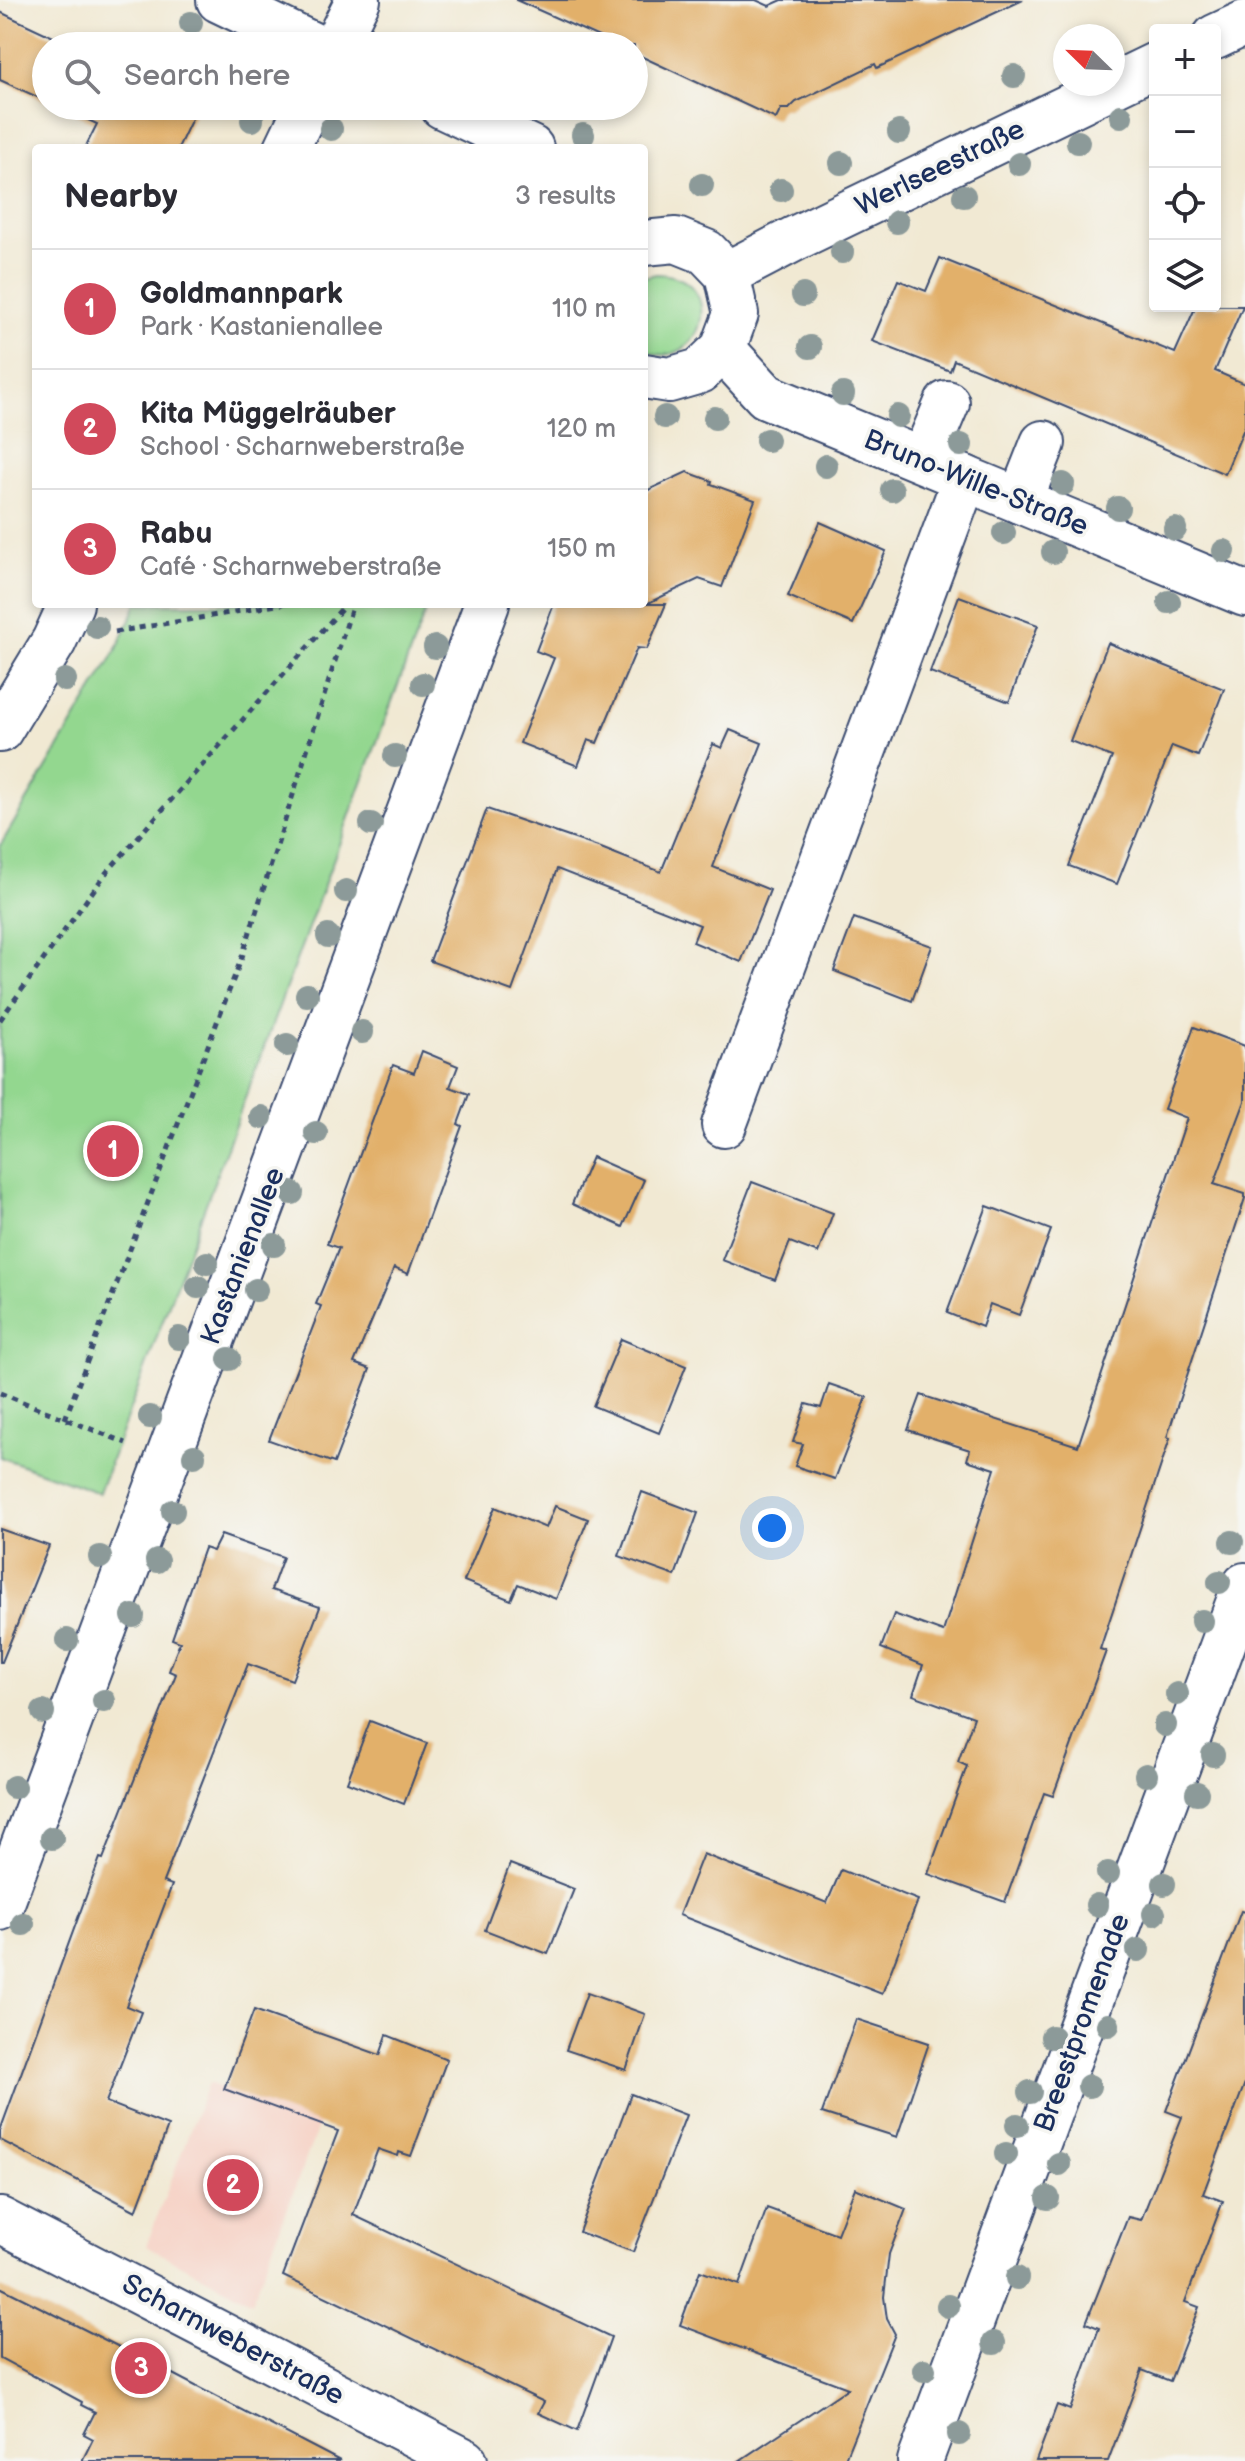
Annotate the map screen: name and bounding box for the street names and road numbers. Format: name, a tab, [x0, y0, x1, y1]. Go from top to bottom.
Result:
street label: Werlseestraße	[850, 113, 1030, 223]
street label: Bruno-Wille-Straße	[859, 423, 1093, 543]
street label: Kastanienallee	[194, 1163, 292, 1349]
street label: Breestpromenade	[1027, 1909, 1137, 2137]
street label: Scharnweberstraße	[116, 2268, 350, 2412]

